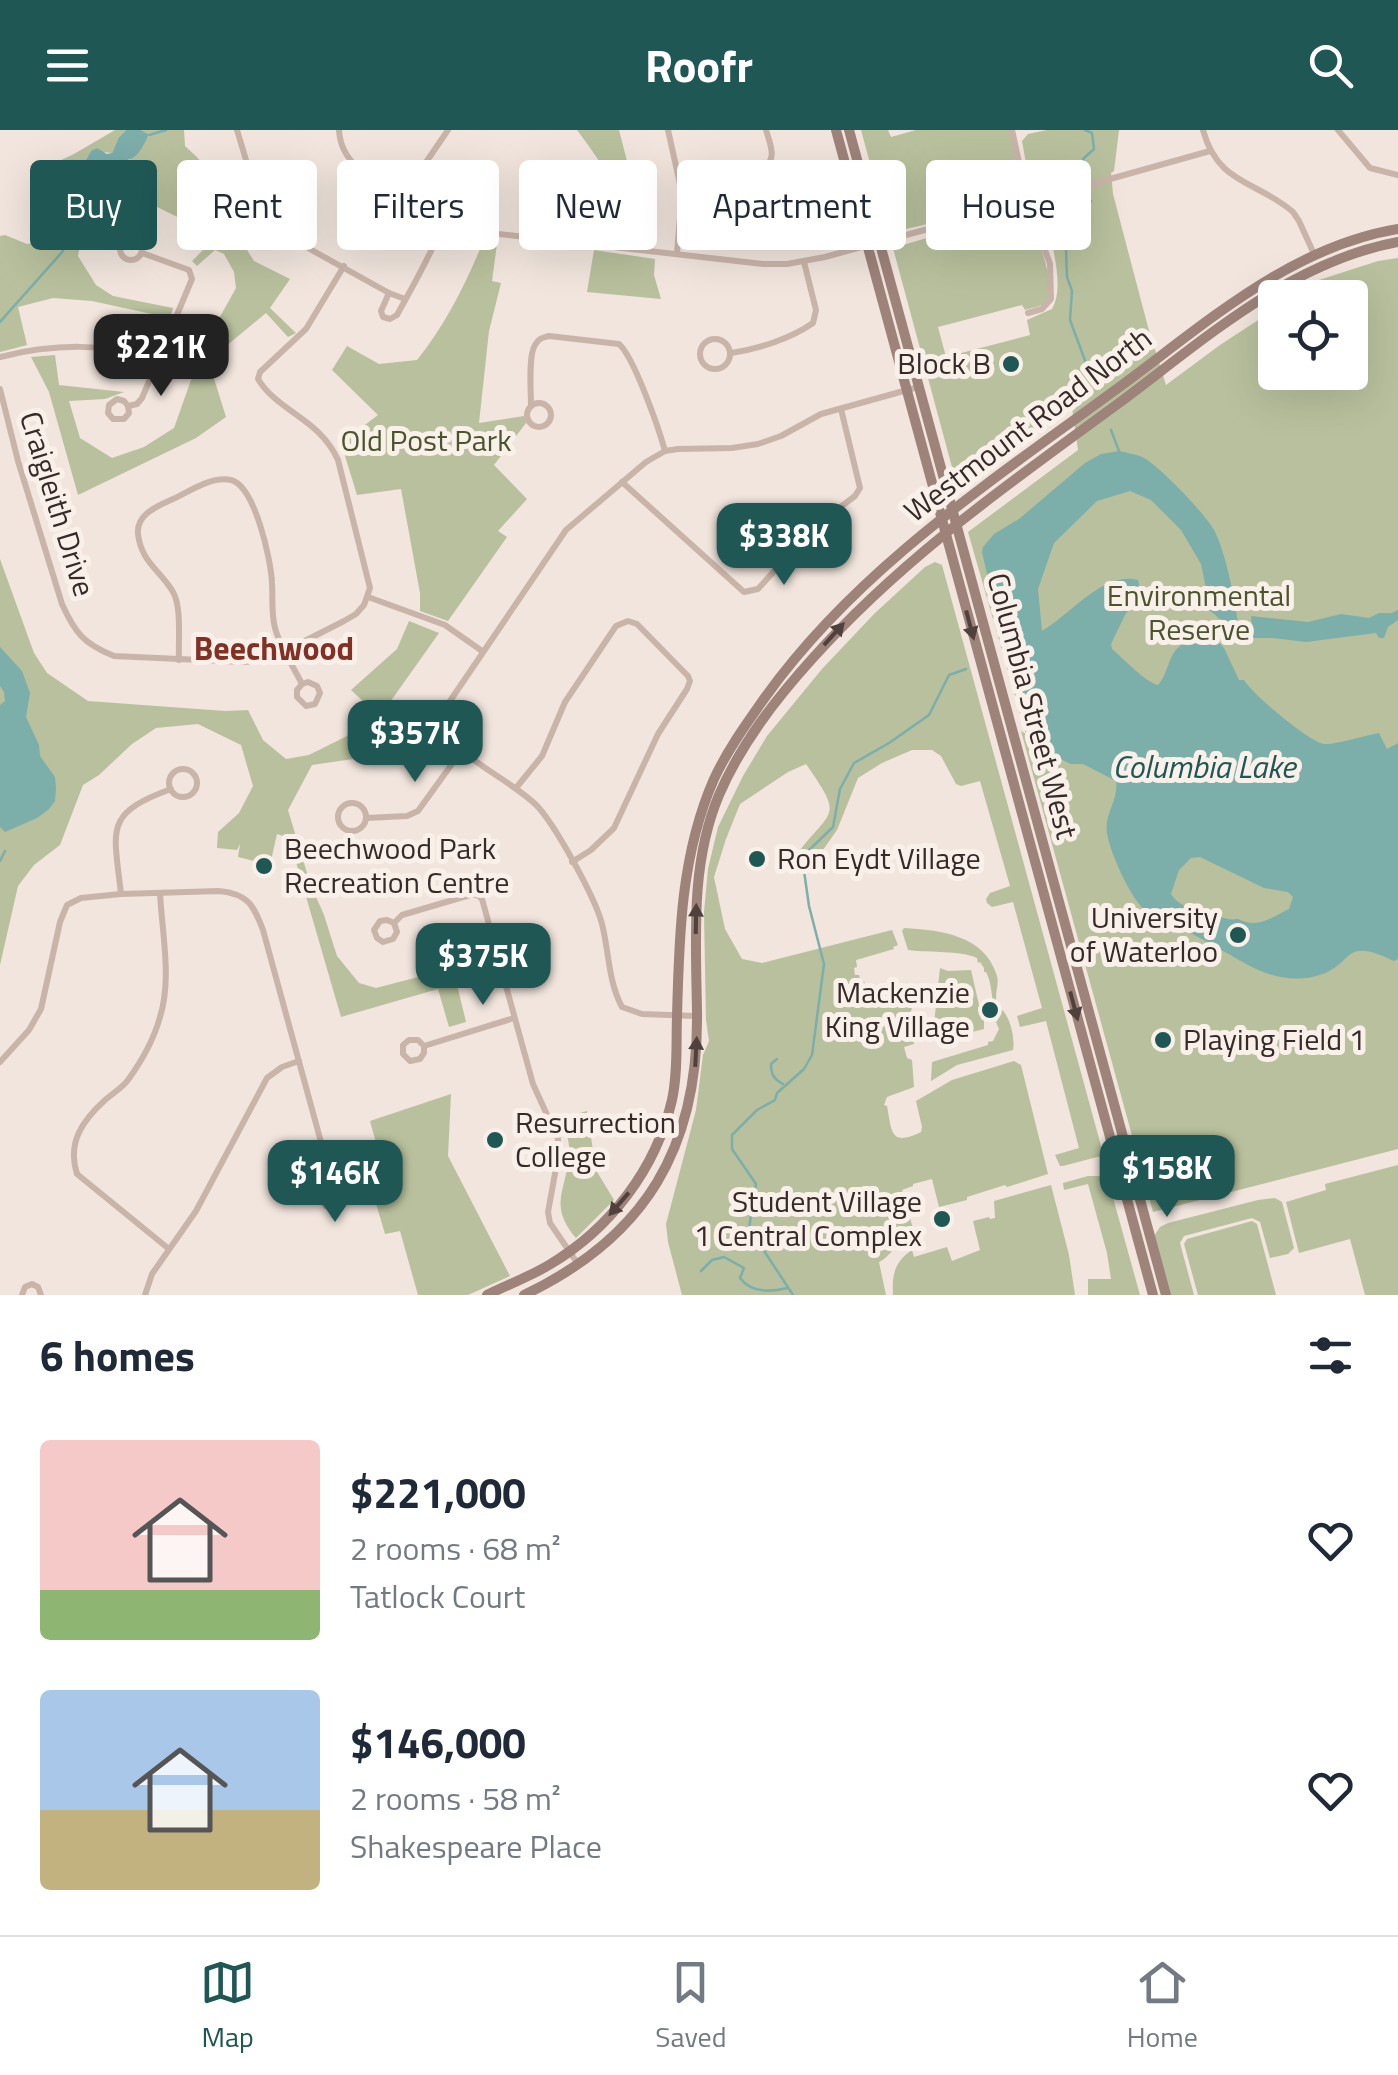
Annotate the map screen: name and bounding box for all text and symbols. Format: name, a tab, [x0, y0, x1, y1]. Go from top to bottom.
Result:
text: Roofr	[645, 31, 753, 99]
icon: menu	[40, 38, 95, 93]
icon: search	[1303, 38, 1358, 93]
chip: Buy	[30, 160, 157, 250]
chip: Rent	[177, 160, 317, 250]
chip: Filters	[337, 160, 499, 250]
chip: New	[519, 160, 657, 250]
chip: Apartment	[677, 160, 906, 250]
chip: House	[926, 160, 1091, 250]
map controls	[1258, 280, 1368, 390]
button: locate	[1258, 280, 1368, 390]
pin: $221K	[91, 314, 231, 399]
street label: Westmount Road North	[894, 316, 1161, 533]
text: $221K	[116, 322, 206, 370]
place label: Block B	[897, 340, 991, 386]
marker: Block B	[1000, 353, 1022, 375]
street label: Craigleith Drive	[8, 406, 108, 602]
park label: Old Post Park	[340, 417, 512, 463]
pin: $338K	[714, 503, 854, 588]
text: $338K	[739, 511, 829, 559]
street label: Columbia Street West	[975, 568, 1091, 844]
park label: Environmental Reserve	[1107, 572, 1291, 652]
one-way arrow	[963, 610, 979, 641]
one-way arrow	[822, 623, 845, 647]
district label: Beechwood	[194, 624, 354, 672]
pin: $357K	[345, 700, 485, 785]
text: $357K	[370, 708, 460, 756]
water label: Columbia Lake	[1113, 742, 1298, 790]
place label: Beechwood Park Recreation Centre	[284, 825, 509, 905]
place label: Ron Eydt Village	[777, 835, 981, 881]
marker: Ron Eydt Village	[746, 848, 768, 870]
marker: Beechwood Park Recreation Centre	[253, 855, 275, 877]
place label: University of Waterloo	[1070, 894, 1218, 974]
one-way arrow	[689, 902, 705, 934]
pin: $375K	[413, 923, 553, 1008]
marker: University of Waterloo	[1227, 924, 1249, 946]
text: $375K	[438, 931, 528, 979]
place label: Mackenzie King Village	[825, 969, 970, 1049]
one-way arrow	[1067, 991, 1083, 1022]
marker: Mackenzie King Village	[979, 999, 1001, 1021]
place label: Playing Field 1	[1183, 1016, 1366, 1062]
marker: Playing Field 1	[1152, 1029, 1174, 1051]
one-way arrow	[688, 1035, 704, 1067]
place label: Resurrection College	[515, 1099, 676, 1179]
marker: Resurrection College	[484, 1129, 506, 1151]
pin: $158K	[1097, 1135, 1237, 1220]
pin: $146K	[265, 1140, 405, 1225]
text: $158K	[1122, 1143, 1212, 1191]
text: $146K	[290, 1148, 380, 1196]
place label: Student Village 1 Central Complex	[694, 1178, 922, 1258]
one-way arrow	[608, 1191, 630, 1216]
marker: Student Village 1 Central Complex	[931, 1208, 953, 1230]
text: 6 homes	[40, 1323, 195, 1387]
icon: filters	[1303, 1328, 1358, 1383]
text: $221,000	[350, 1460, 526, 1524]
icon: home	[120, 1480, 240, 1600]
icon: heart	[1303, 1513, 1358, 1568]
text: 2 rooms · 68 m²	[350, 1524, 561, 1572]
text: Tatlock Court	[350, 1572, 525, 1620]
text: $146,000	[350, 1710, 526, 1774]
icon: home	[120, 1730, 240, 1850]
icon: heart	[1303, 1763, 1358, 1818]
text: 2 rooms · 58 m²	[350, 1774, 561, 1822]
text: Shakespeare Place	[350, 1822, 602, 1870]
tab: Map	[200, 1955, 255, 2058]
tab: Saved	[655, 1955, 727, 2058]
tab: Home	[1127, 1955, 1198, 2058]

